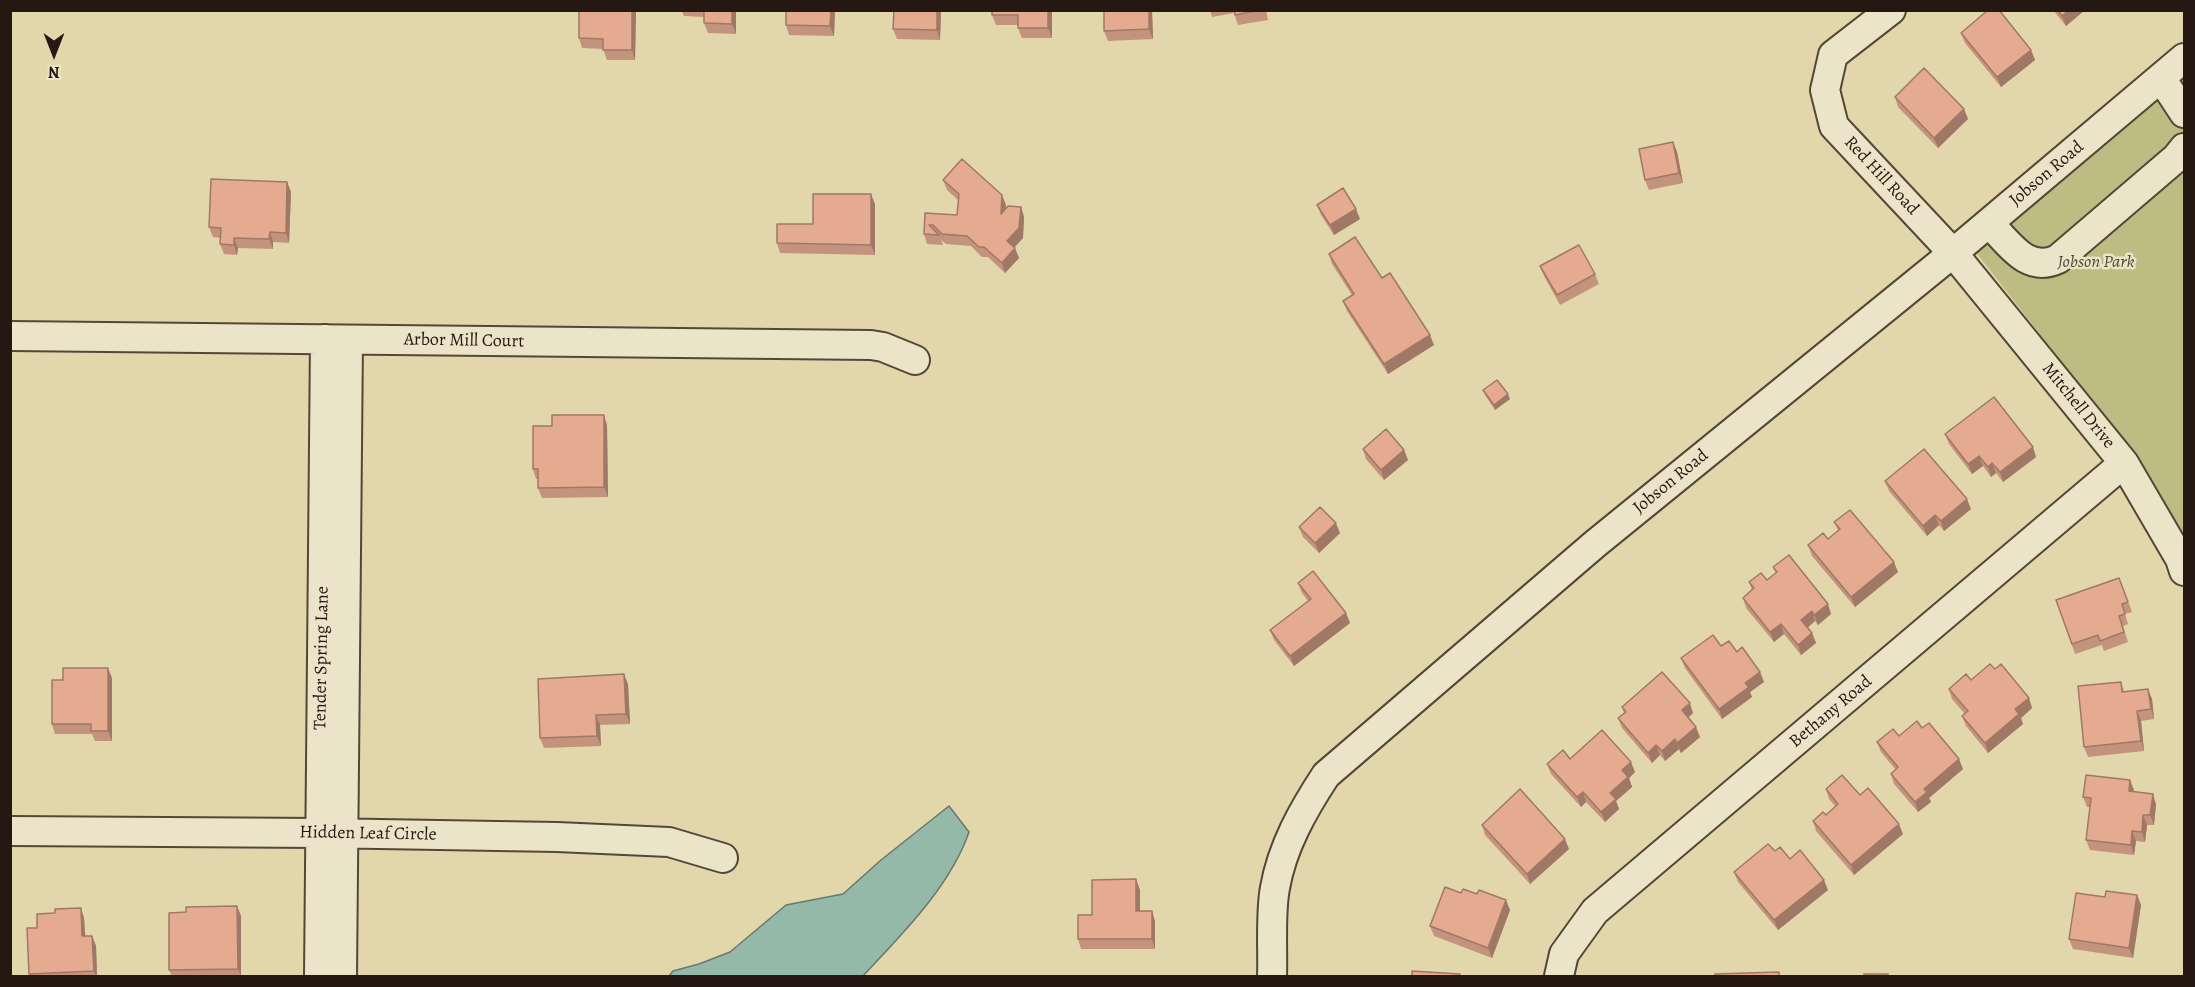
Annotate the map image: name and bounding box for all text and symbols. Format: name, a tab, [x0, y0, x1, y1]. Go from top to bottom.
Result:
north arrow	[24, 24, 84, 84]
text: N	[48, 61, 60, 83]
street label: Red Hill Road	[1839, 132, 1923, 220]
street label: Jobson Road	[2005, 137, 2089, 211]
park label: Jobson Park	[2058, 252, 2134, 274]
street label: Arbor Mill Court	[404, 329, 524, 353]
street label: Mitchell Drive	[2037, 359, 2119, 453]
street label: Jobson Road	[1629, 445, 1713, 519]
street label: Tender Spring Lane	[310, 586, 334, 730]
street label: Bethany Road	[1785, 671, 1877, 753]
street label: Hidden Leaf Circle	[299, 822, 437, 846]

